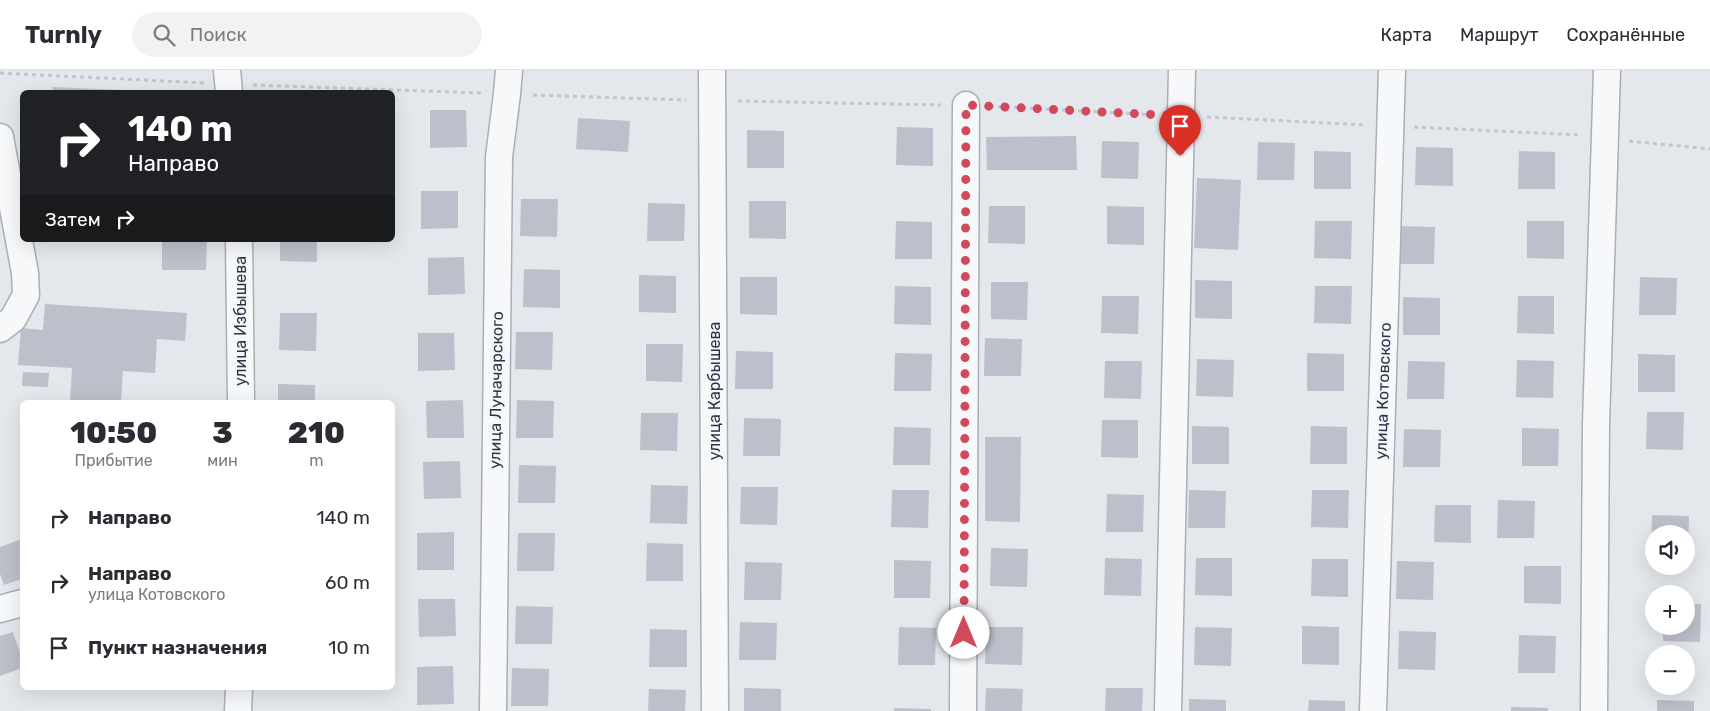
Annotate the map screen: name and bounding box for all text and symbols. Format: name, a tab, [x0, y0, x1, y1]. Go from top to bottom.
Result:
search box	[132, 12, 482, 57]
text: Turnly	[25, 21, 102, 49]
icon: search	[150, 21, 178, 49]
text: Поиск	[190, 23, 247, 46]
text: Карта	[1381, 24, 1432, 46]
text: Маршрут	[1460, 24, 1539, 46]
text: Сохранённые	[1567, 24, 1685, 46]
pin	[1159, 105, 1201, 156]
text: 140 m	[128, 108, 233, 150]
icon: right	[45, 110, 110, 175]
icon: arrive	[1166, 112, 1194, 140]
text: Направо	[128, 150, 219, 177]
icon: right	[111, 205, 139, 233]
text: Затем	[45, 208, 101, 231]
street label: улица Избышева	[231, 256, 250, 386]
street label: улица Луначарского	[485, 311, 507, 469]
street label: улица Карбышева	[705, 322, 724, 460]
street label: улица Котовского	[1371, 322, 1395, 460]
text: 10:50	[70, 415, 157, 451]
text: 3	[212, 415, 233, 451]
text: 210	[288, 415, 345, 451]
text: Прибытие	[75, 451, 153, 470]
text: мин	[207, 451, 238, 470]
text: m	[309, 451, 323, 470]
icon: right	[45, 504, 73, 532]
text: Направо	[88, 506, 172, 529]
text: 140 m	[316, 506, 370, 529]
map controls	[1645, 525, 1695, 695]
button: sound	[1645, 525, 1695, 575]
text: Направо	[88, 562, 172, 585]
icon: right	[45, 569, 73, 597]
text: 60 m	[325, 571, 370, 594]
text: улица Котовского	[88, 585, 225, 604]
button: +	[1645, 585, 1695, 635]
position arrow	[937, 606, 989, 658]
icon: arrive	[45, 634, 73, 662]
text: Пункт назначения	[88, 636, 267, 659]
text: 10 m	[328, 636, 370, 659]
button: −	[1645, 645, 1695, 695]

